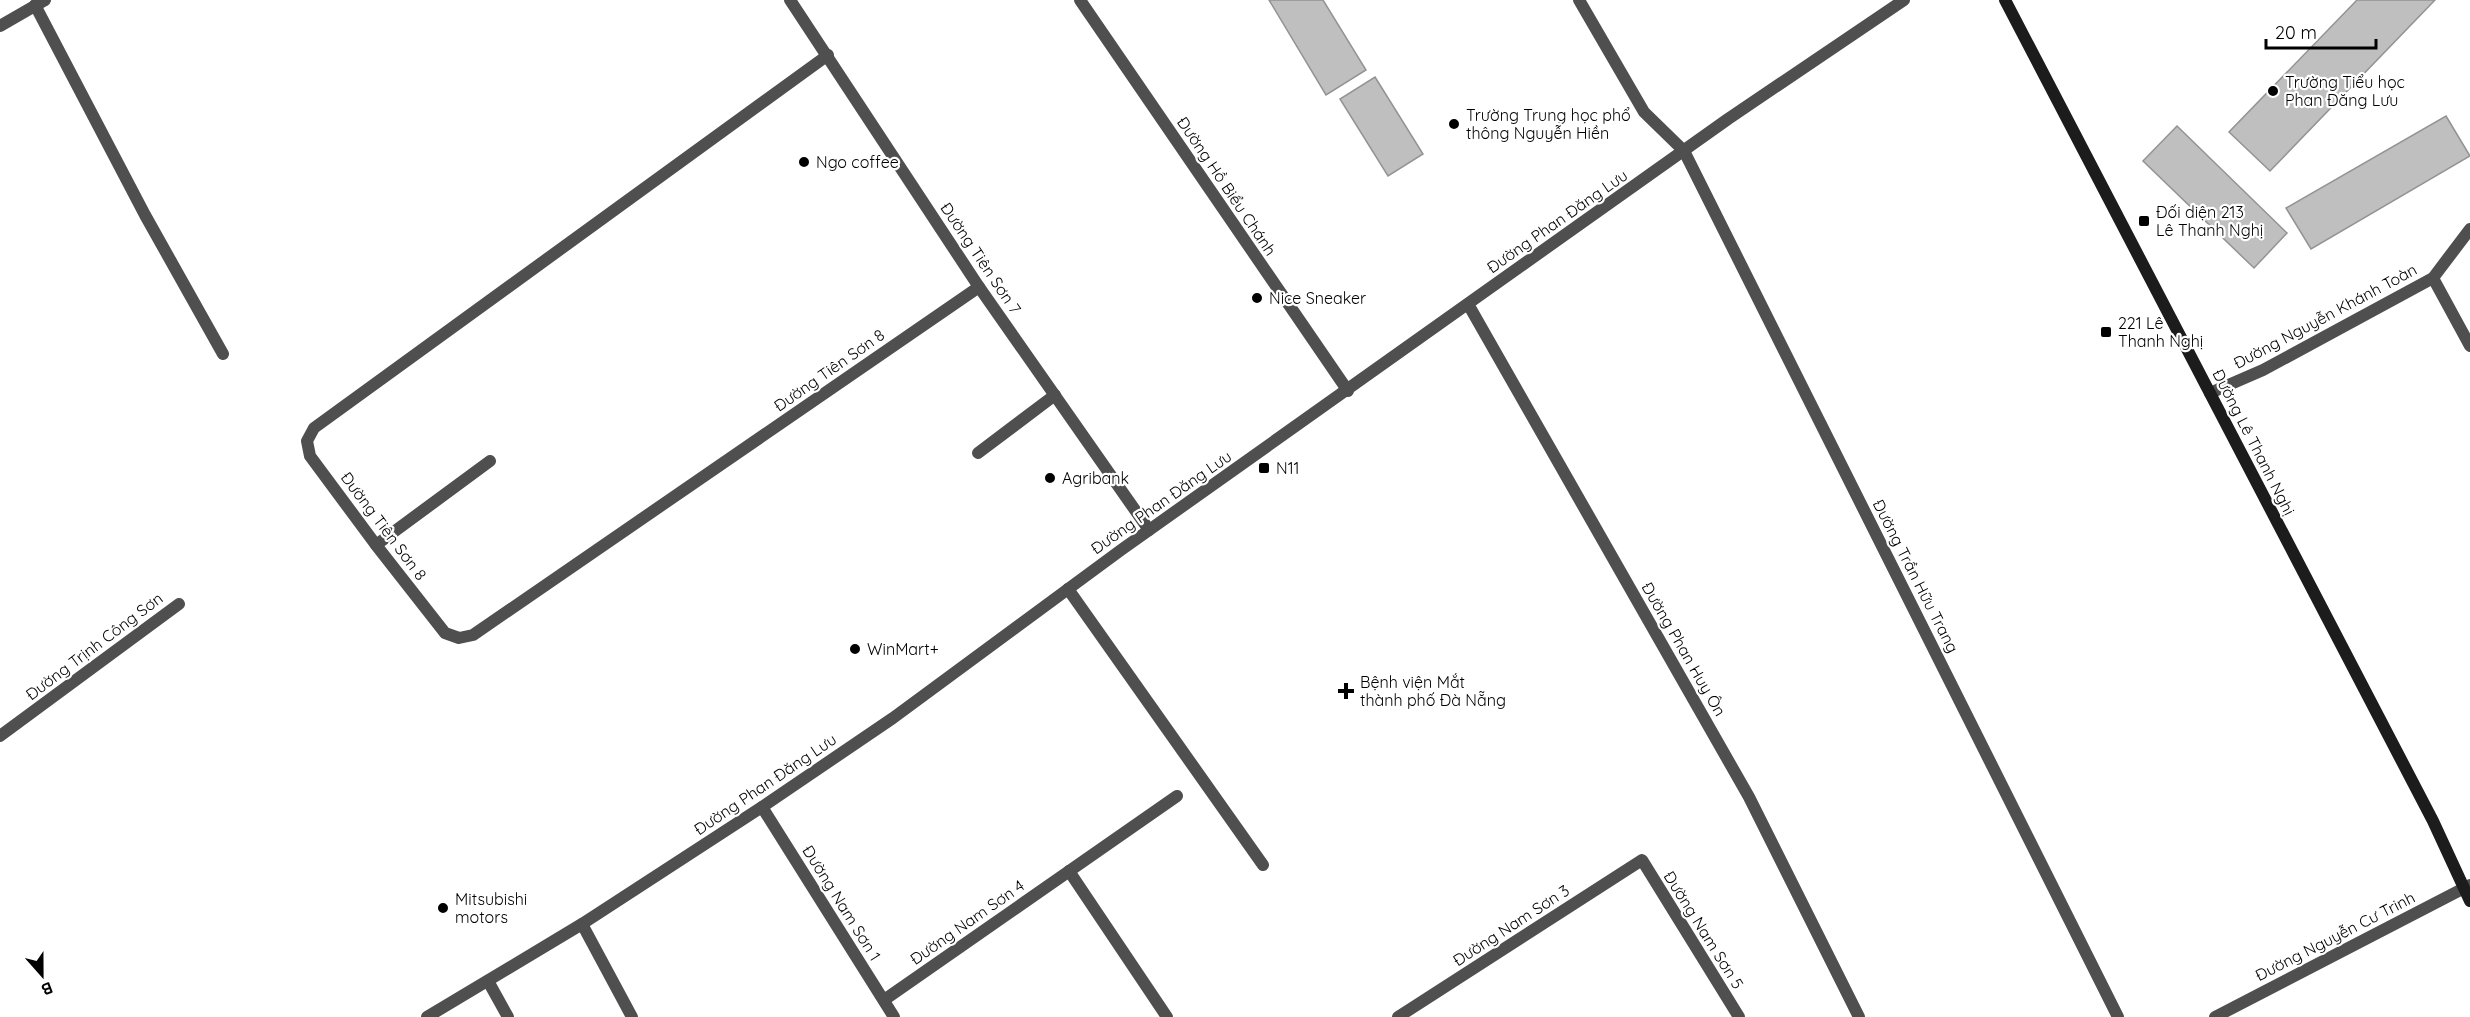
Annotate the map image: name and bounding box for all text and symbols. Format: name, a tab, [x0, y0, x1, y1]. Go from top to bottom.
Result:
scale bar	[2266, 12, 2376, 50]
text: 20 m	[2275, 21, 2317, 44]
place label: Trường Tiểu học Phan Đăng Lưu	[2285, 72, 2405, 110]
marker: Trường Tiểu học Phan Đăng Lưu	[2266, 84, 2280, 98]
place label: Trường Trung học phổ thông Nguyễn Hiền	[1466, 105, 1631, 143]
street label: Đường Hồ Biểu Chánh	[1173, 113, 1281, 259]
marker: Trường Trung học phổ thông Nguyễn Hiền	[1447, 117, 1461, 131]
place label: Ngo coffee	[816, 152, 899, 172]
marker: Ngo coffee	[797, 155, 811, 169]
street label: Đường Phan Đăng Lưu	[1483, 165, 1631, 277]
street label: Đường Tiên Sơn 7	[936, 198, 1026, 318]
place label: Đối diện 213 Lê Thanh Nghị	[2156, 202, 2263, 240]
marker: Đối diện 213 Lê Thanh Nghị	[2137, 214, 2151, 228]
street label: Đường Nguyễn Khánh Toàn	[2230, 259, 2420, 373]
place label: Nice Sneaker	[1269, 288, 1366, 308]
marker: Nice Sneaker	[1250, 291, 1264, 305]
place label: 221 Lê Thanh Nghị	[2118, 313, 2203, 351]
street label: Đường Tiên Sơn 8	[770, 324, 888, 416]
marker: 221 Lê Thanh Nghị	[2099, 325, 2113, 339]
street label: Đường Lê Thanh Nghị	[2209, 366, 2299, 518]
street label: Đường Phan Đăng Lưu	[1087, 446, 1235, 558]
place label: N11	[1276, 458, 1300, 478]
marker: N11	[1257, 461, 1271, 475]
street label: Đường Tiên Sơn 8	[337, 468, 431, 584]
place label: Agribank	[1062, 468, 1129, 488]
marker: Agribank	[1043, 471, 1057, 485]
street label: Đường Trần Hữu Trang	[1869, 496, 1963, 656]
street label: Đường Phan Huy Ôn	[1637, 578, 1731, 720]
street label: Đường Trịnh Công Sơn	[22, 588, 166, 704]
place label: WinMart+	[867, 639, 939, 659]
marker: WinMart+	[848, 642, 862, 656]
place label: Bệnh viện Mắt thành phố Đà Nẵng	[1360, 672, 1506, 710]
marker: Bệnh viện Mắt thành phố Đà Nẵng	[1337, 682, 1355, 700]
street label: Đường Phan Đăng Lưu	[690, 729, 840, 839]
street label: Đường Nam Sơn 1	[798, 842, 886, 964]
street label: Đường Nam Sơn 5	[1660, 867, 1748, 993]
street label: Đường Nam Sơn 4	[906, 875, 1028, 969]
street label: Đường Nam Sơn 3	[1449, 880, 1573, 970]
street label: Đường Nguyễn Cư Trinh	[2252, 887, 2418, 985]
place label: Mitsubishi motors	[455, 889, 527, 927]
marker: Mitsubishi motors	[436, 901, 450, 915]
north arrow	[12, 945, 72, 1005]
text: B	[39, 978, 56, 1000]

